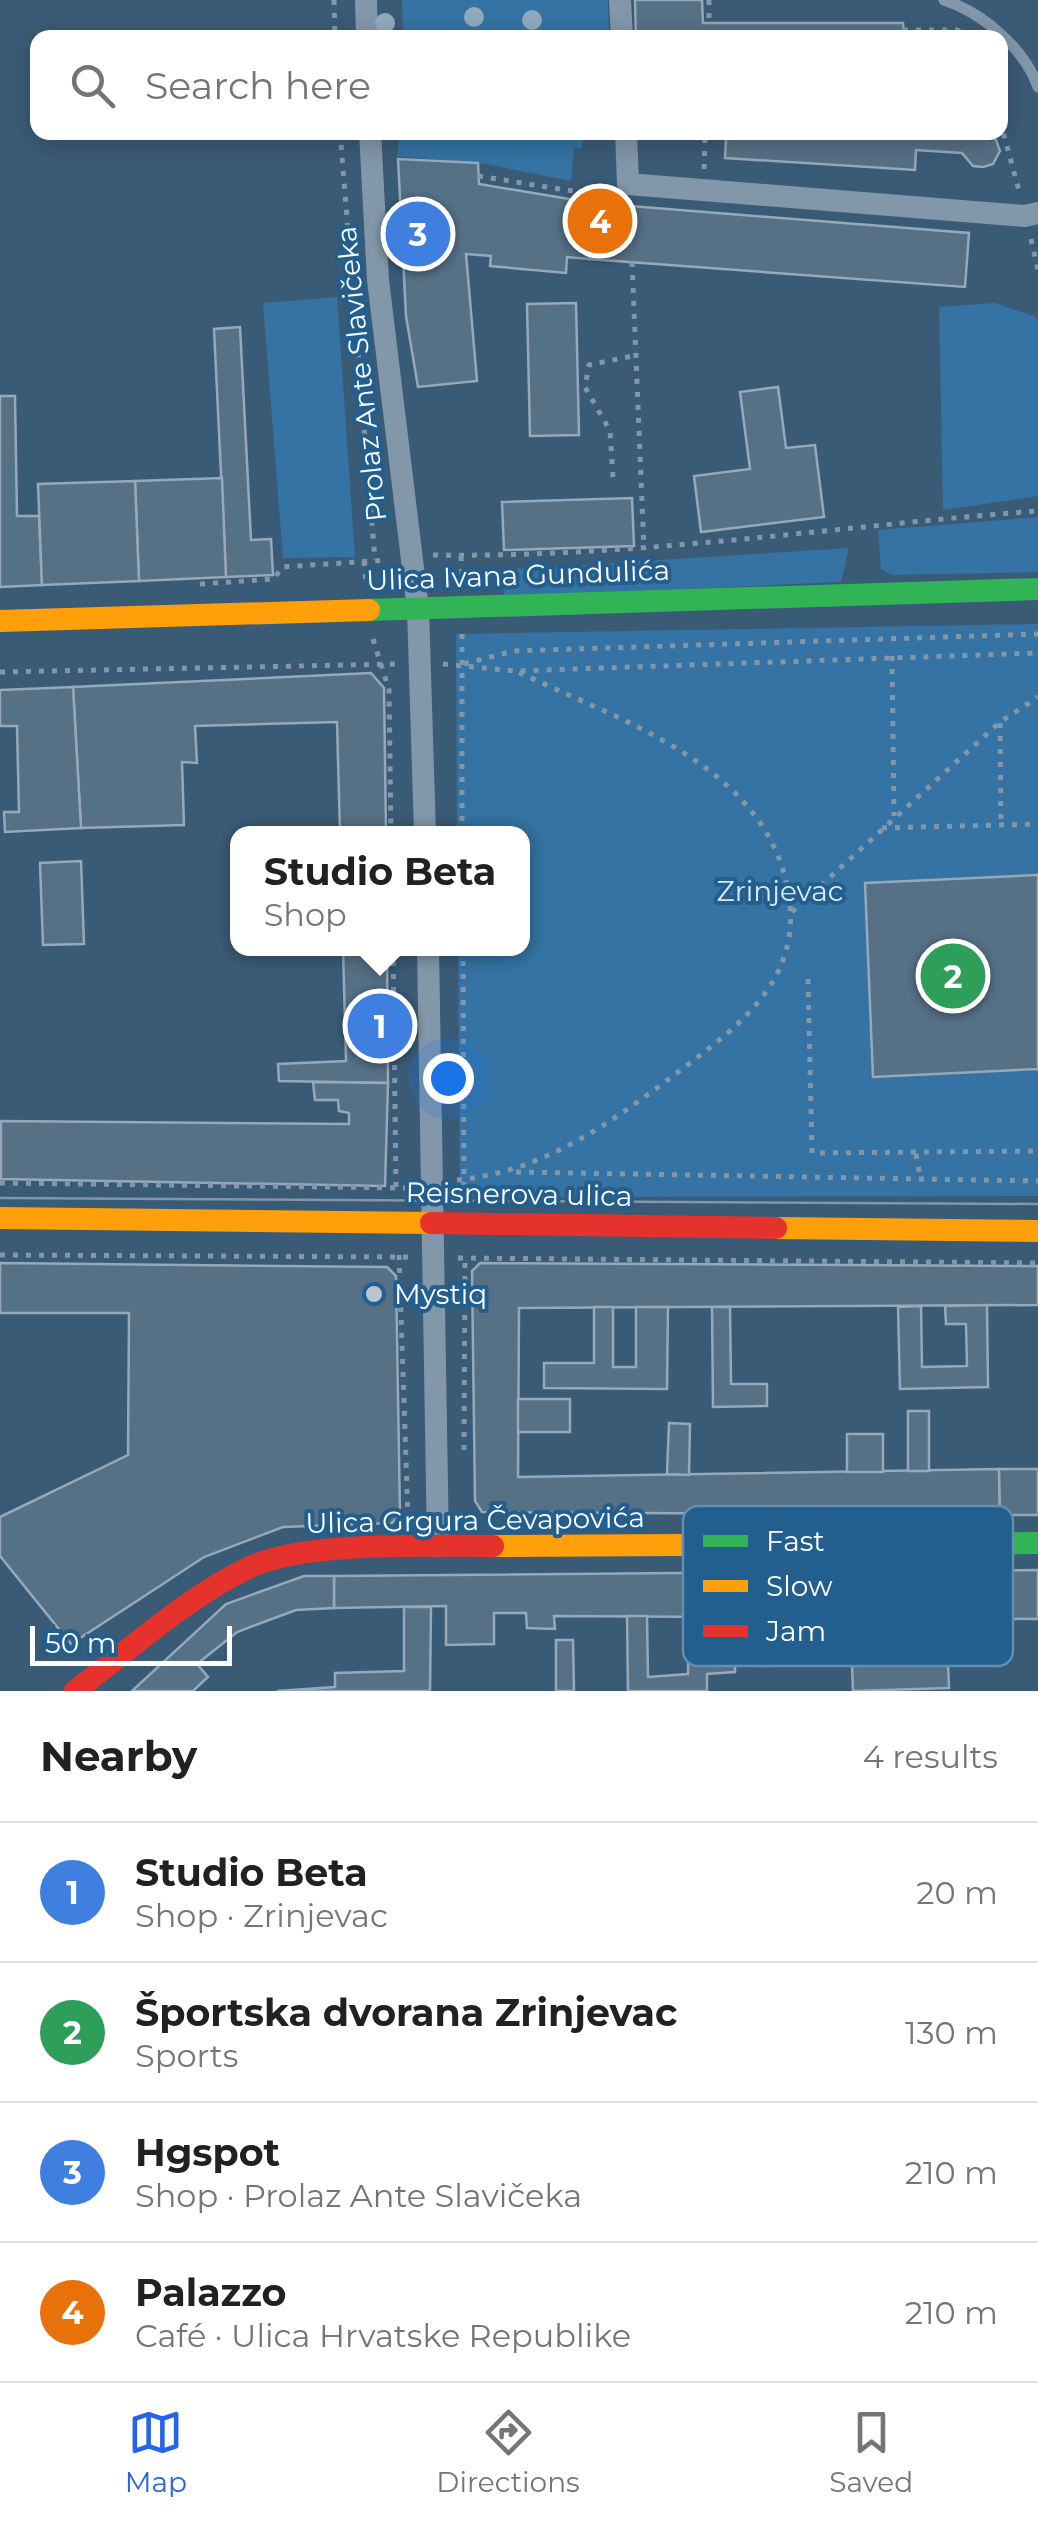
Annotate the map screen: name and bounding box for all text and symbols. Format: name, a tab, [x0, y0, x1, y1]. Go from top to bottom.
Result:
search box	[30, 30, 1008, 140]
icon: search	[65, 58, 120, 113]
text: Search here	[145, 62, 371, 109]
pin: 4	[568, 184, 632, 258]
pin: 3	[386, 196, 450, 272]
street label: Prolaz Ante Slavičeka	[329, 225, 393, 523]
street label: Ulica Ivana Gundulića	[366, 553, 670, 597]
popup	[230, 826, 530, 956]
text: Studio Beta	[264, 848, 496, 895]
park label: Zrinjevac	[717, 874, 843, 908]
text: Shop	[264, 895, 347, 934]
pin: 2	[920, 938, 986, 1014]
pin: 1	[348, 988, 412, 1064]
your location	[423, 1053, 474, 1104]
street label: Reisnerova ulica	[405, 1175, 633, 1213]
place label: Mystiq	[394, 1277, 487, 1311]
marker: Mystiq	[363, 1283, 385, 1305]
street label: Ulica Grgura Čevapovića	[305, 1500, 645, 1540]
legend	[683, 1506, 1013, 1666]
text: Fast	[766, 1524, 825, 1558]
text: Slow	[766, 1569, 833, 1603]
text: Jam	[765, 1614, 826, 1648]
scale bar	[30, 1621, 232, 1666]
text: 50 m	[45, 1626, 116, 1660]
text: Nearby	[40, 1730, 197, 1782]
text: 4 results	[863, 1737, 998, 1776]
text: Studio Beta	[135, 1849, 368, 1896]
text: 1	[66, 1873, 79, 1912]
text: 20 m	[916, 1873, 998, 1912]
text: Shop · Zrinjevac	[135, 1896, 388, 1935]
text: Športska dvorana Zrinjevac	[135, 1989, 678, 2036]
text: 2	[63, 2013, 82, 2052]
text: 130 m	[905, 2013, 998, 2052]
text: Sports	[135, 2036, 238, 2075]
text: Hgspot	[135, 2129, 280, 2176]
text: 3	[63, 2153, 82, 2192]
text: 210 m	[905, 2153, 998, 2192]
text: Shop · Prolaz Ante Slavičeka	[135, 2176, 582, 2215]
text: Palazzo	[135, 2269, 286, 2316]
text: 4	[61, 2293, 84, 2332]
text: 210 m	[905, 2293, 998, 2332]
text: Café · Ulica Hrvatske Republike	[135, 2316, 631, 2355]
tab: Map	[125, 2405, 187, 2499]
tab: Directions	[436, 2405, 580, 2499]
tab: Saved	[829, 2405, 913, 2499]

